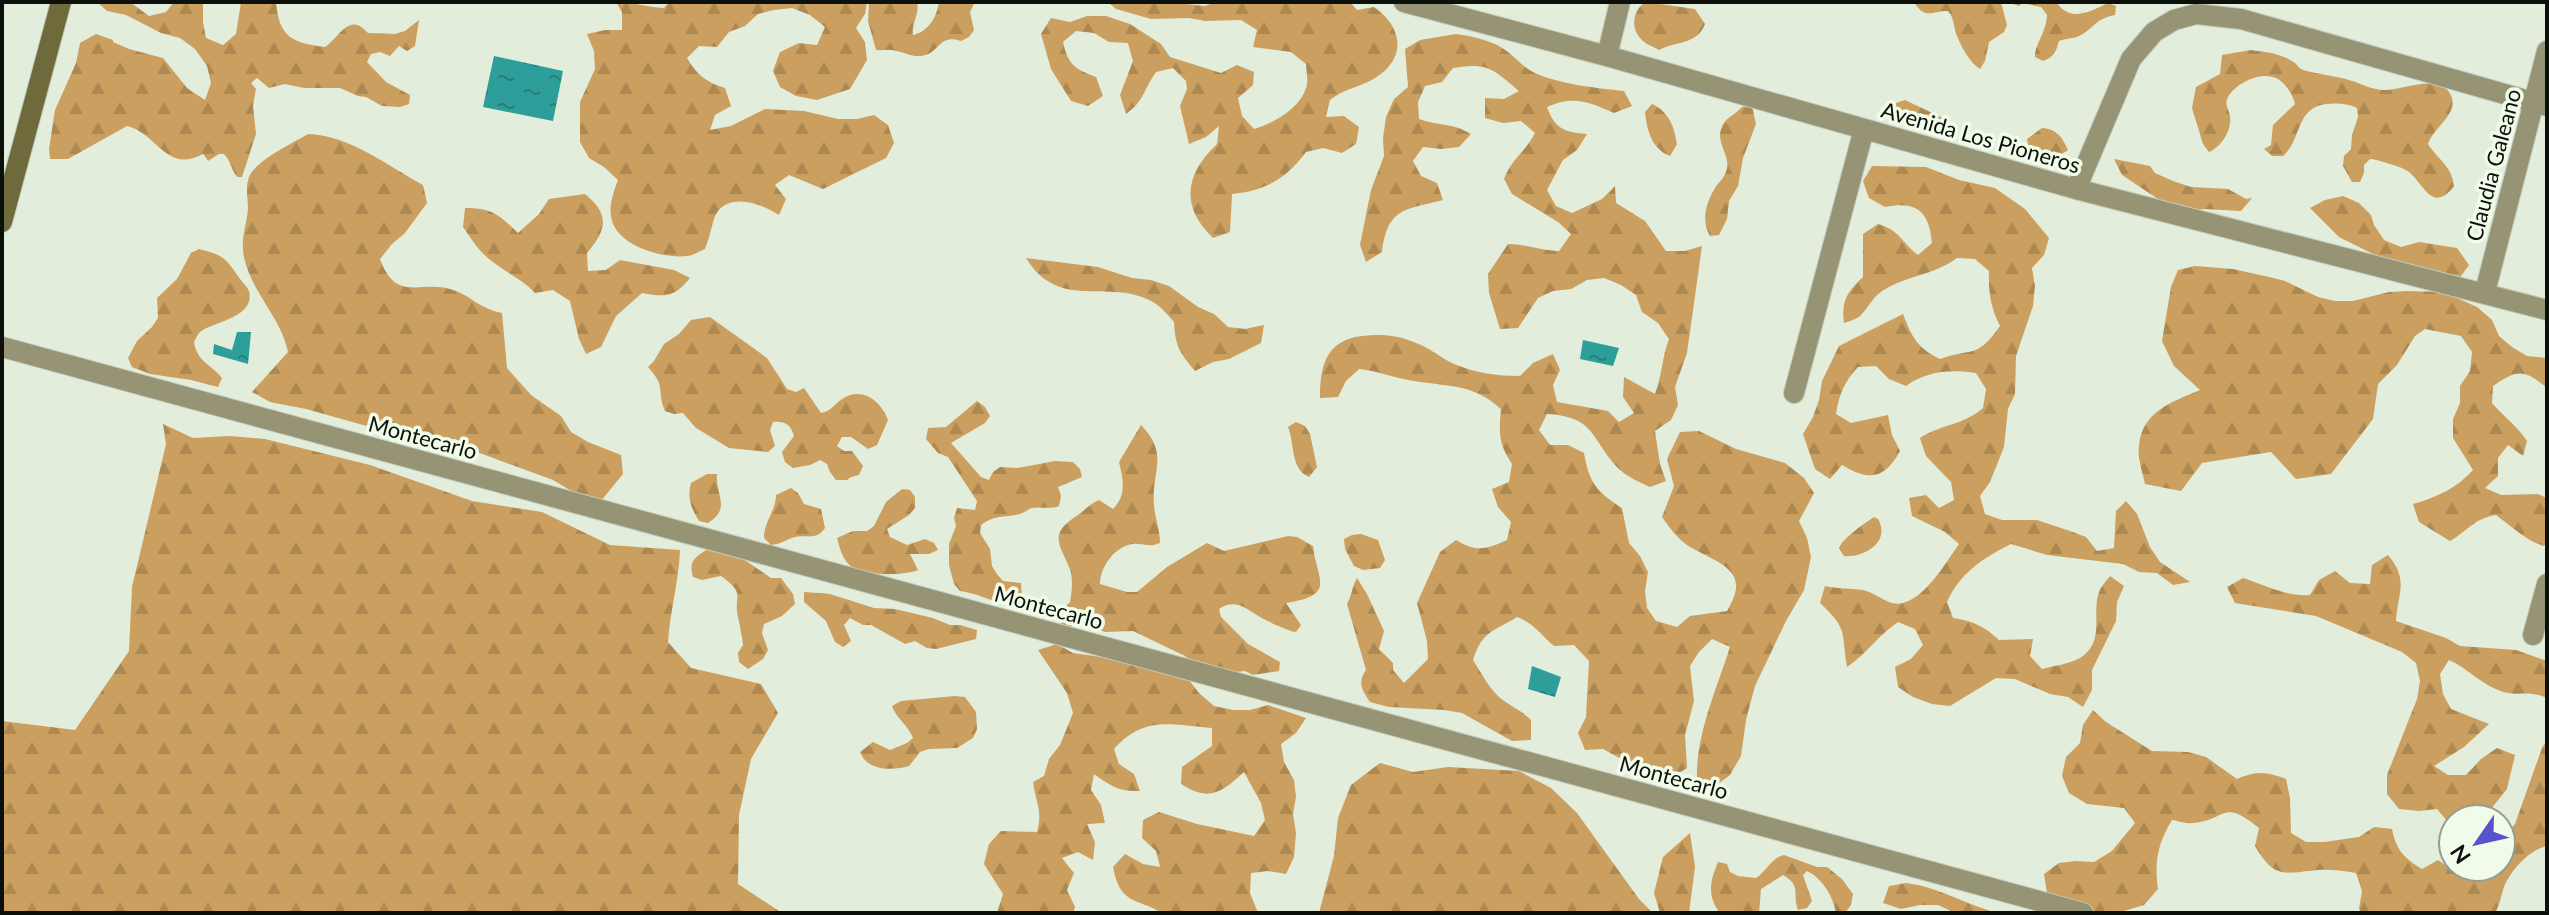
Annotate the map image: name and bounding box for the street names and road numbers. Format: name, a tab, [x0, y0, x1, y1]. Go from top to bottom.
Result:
street label: Claudia Galeano	[2460, 86, 2526, 244]
street label: Avenida Los Pioneros	[1878, 96, 2084, 178]
street label: Montecarlo	[366, 410, 480, 464]
street label: Montecarlo	[992, 580, 1106, 634]
street label: Montecarlo	[1617, 750, 1731, 804]

